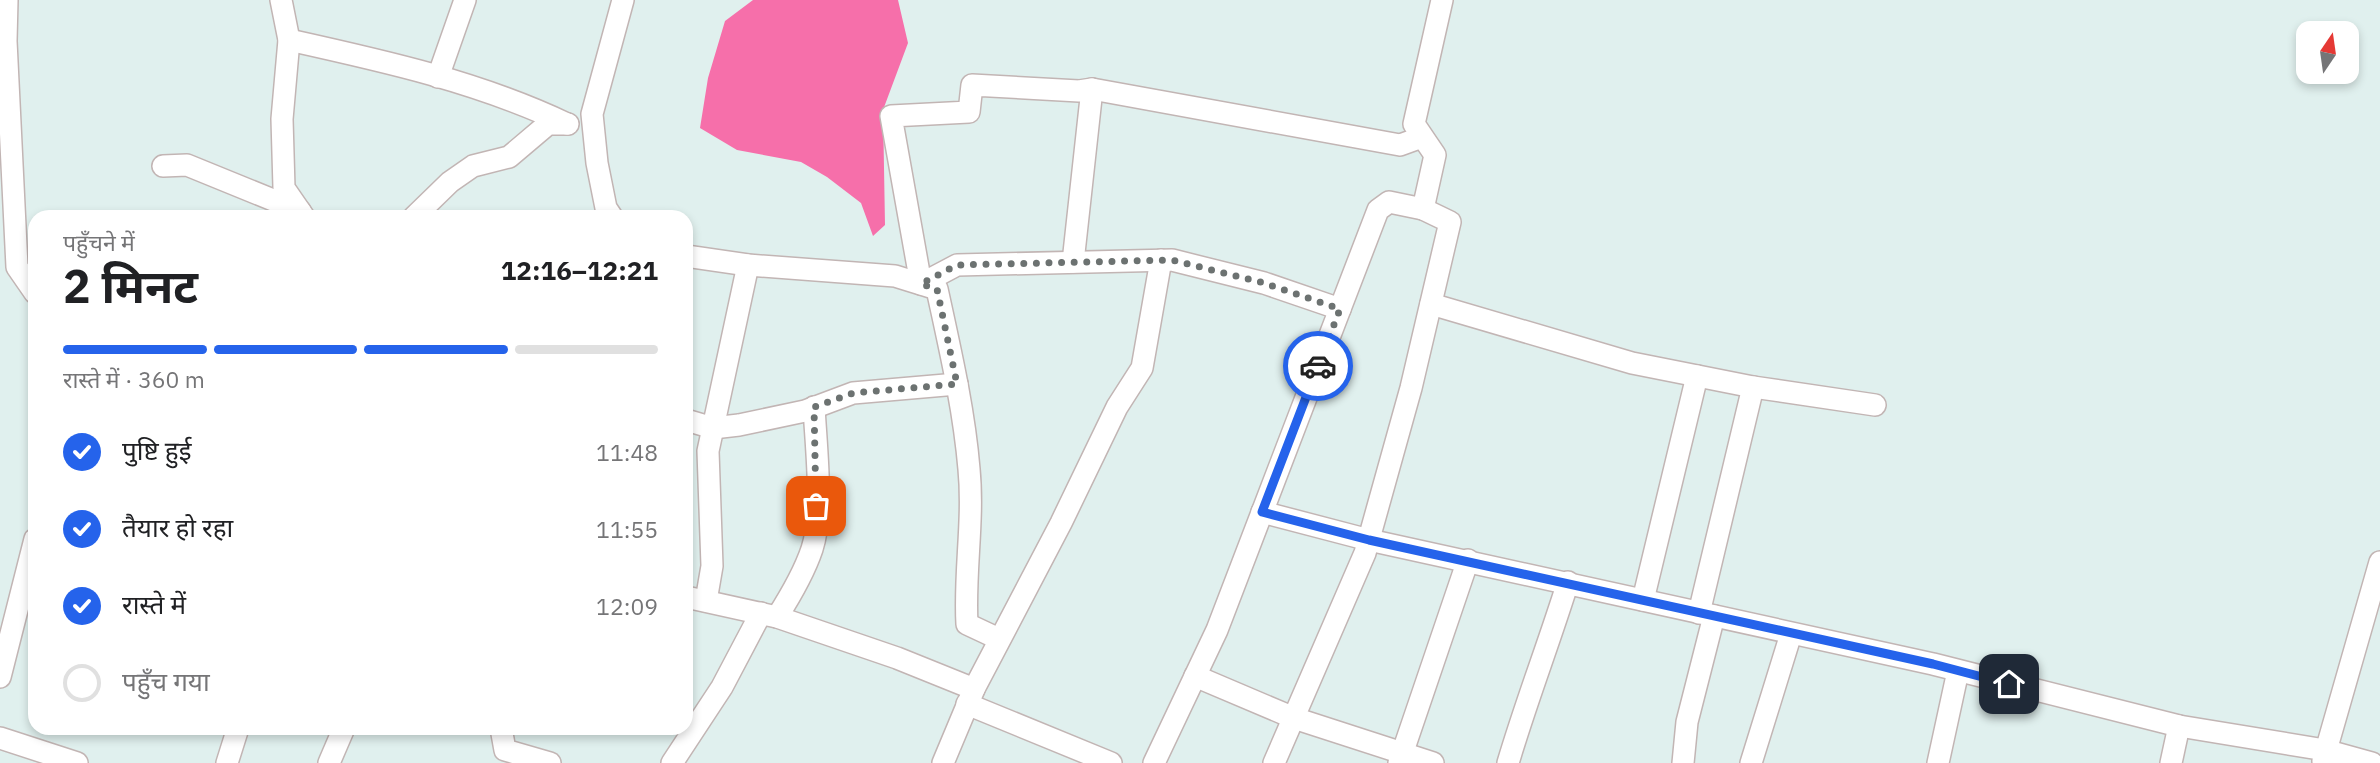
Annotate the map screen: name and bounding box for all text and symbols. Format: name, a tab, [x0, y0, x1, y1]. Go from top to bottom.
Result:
north arrow	[2296, 21, 2359, 84]
map controls	[2296, 21, 2359, 84]
text: पहुँचने में	[63, 227, 135, 257]
text: 12:16–12:21	[501, 253, 658, 287]
text: 2 मिनट	[63, 256, 198, 316]
courier	[1283, 331, 1353, 401]
icon: car	[1299, 347, 1337, 385]
text: रास्ते में · 360 m	[63, 364, 205, 394]
icon: check	[63, 433, 101, 471]
text: पुष्टि हुई	[122, 433, 191, 467]
text: 11:48	[596, 437, 658, 467]
pin	[786, 476, 846, 536]
icon: bag	[797, 487, 835, 525]
icon: check	[63, 510, 101, 548]
text: तैयार हो रहा	[122, 510, 233, 544]
text: 11:55	[596, 514, 658, 544]
icon: check	[63, 587, 101, 625]
text: रास्ते में	[122, 587, 186, 621]
text: 12:09	[596, 591, 658, 621]
pin	[1979, 654, 2039, 714]
text: पहुँच गया	[122, 664, 210, 698]
icon: home	[1990, 665, 2028, 703]

